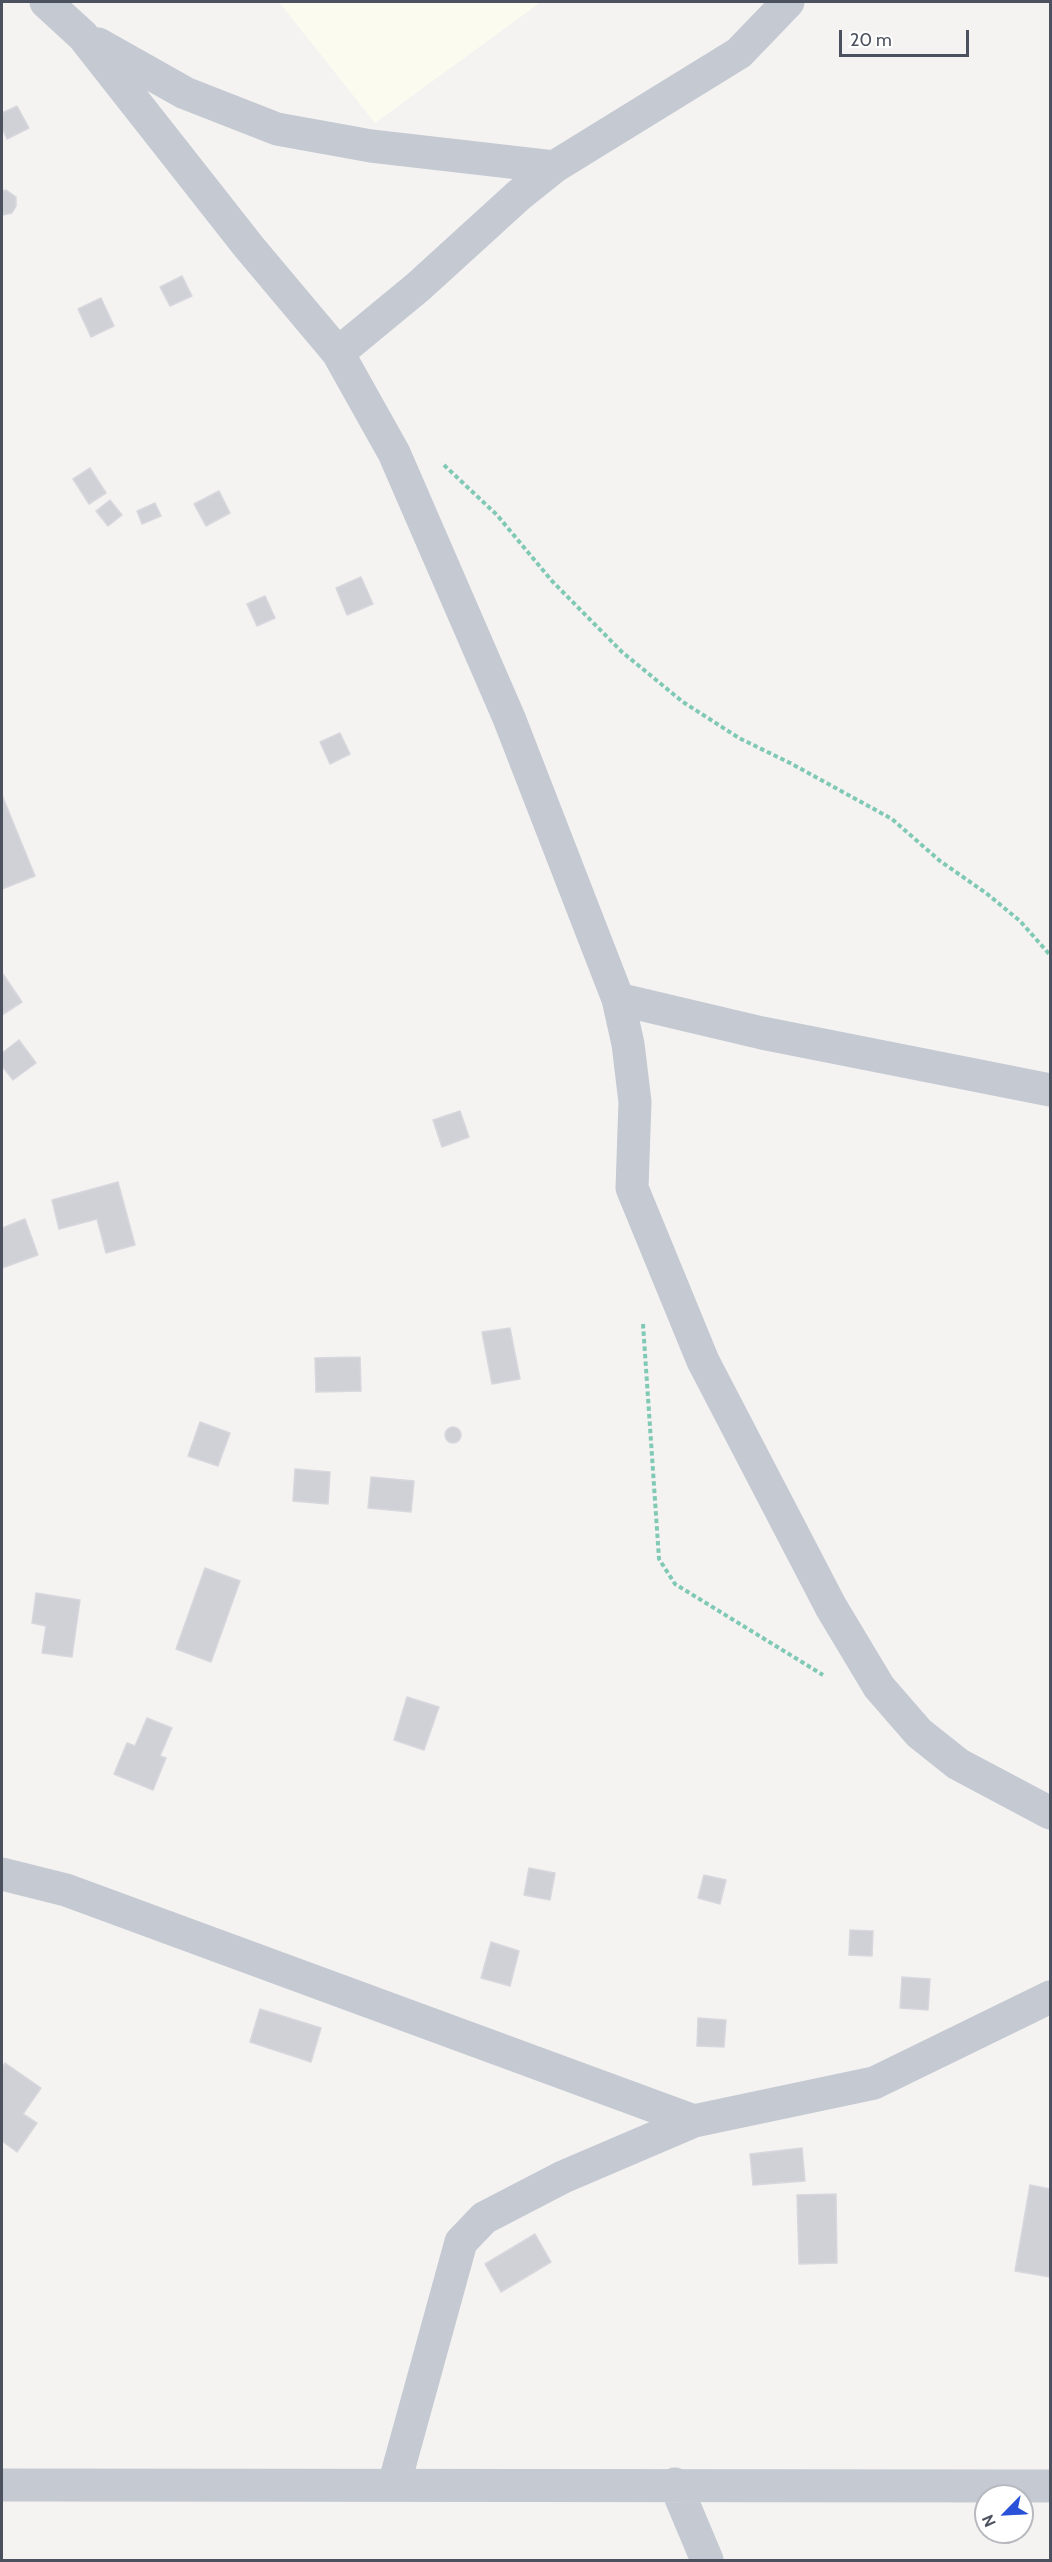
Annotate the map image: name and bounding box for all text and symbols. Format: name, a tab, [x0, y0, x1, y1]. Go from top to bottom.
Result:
scale bar	[842, 18, 972, 56]
text: 20 m	[850, 29, 892, 51]
north arrow	[974, 2484, 1034, 2544]
text: N	[978, 2512, 1000, 2530]

